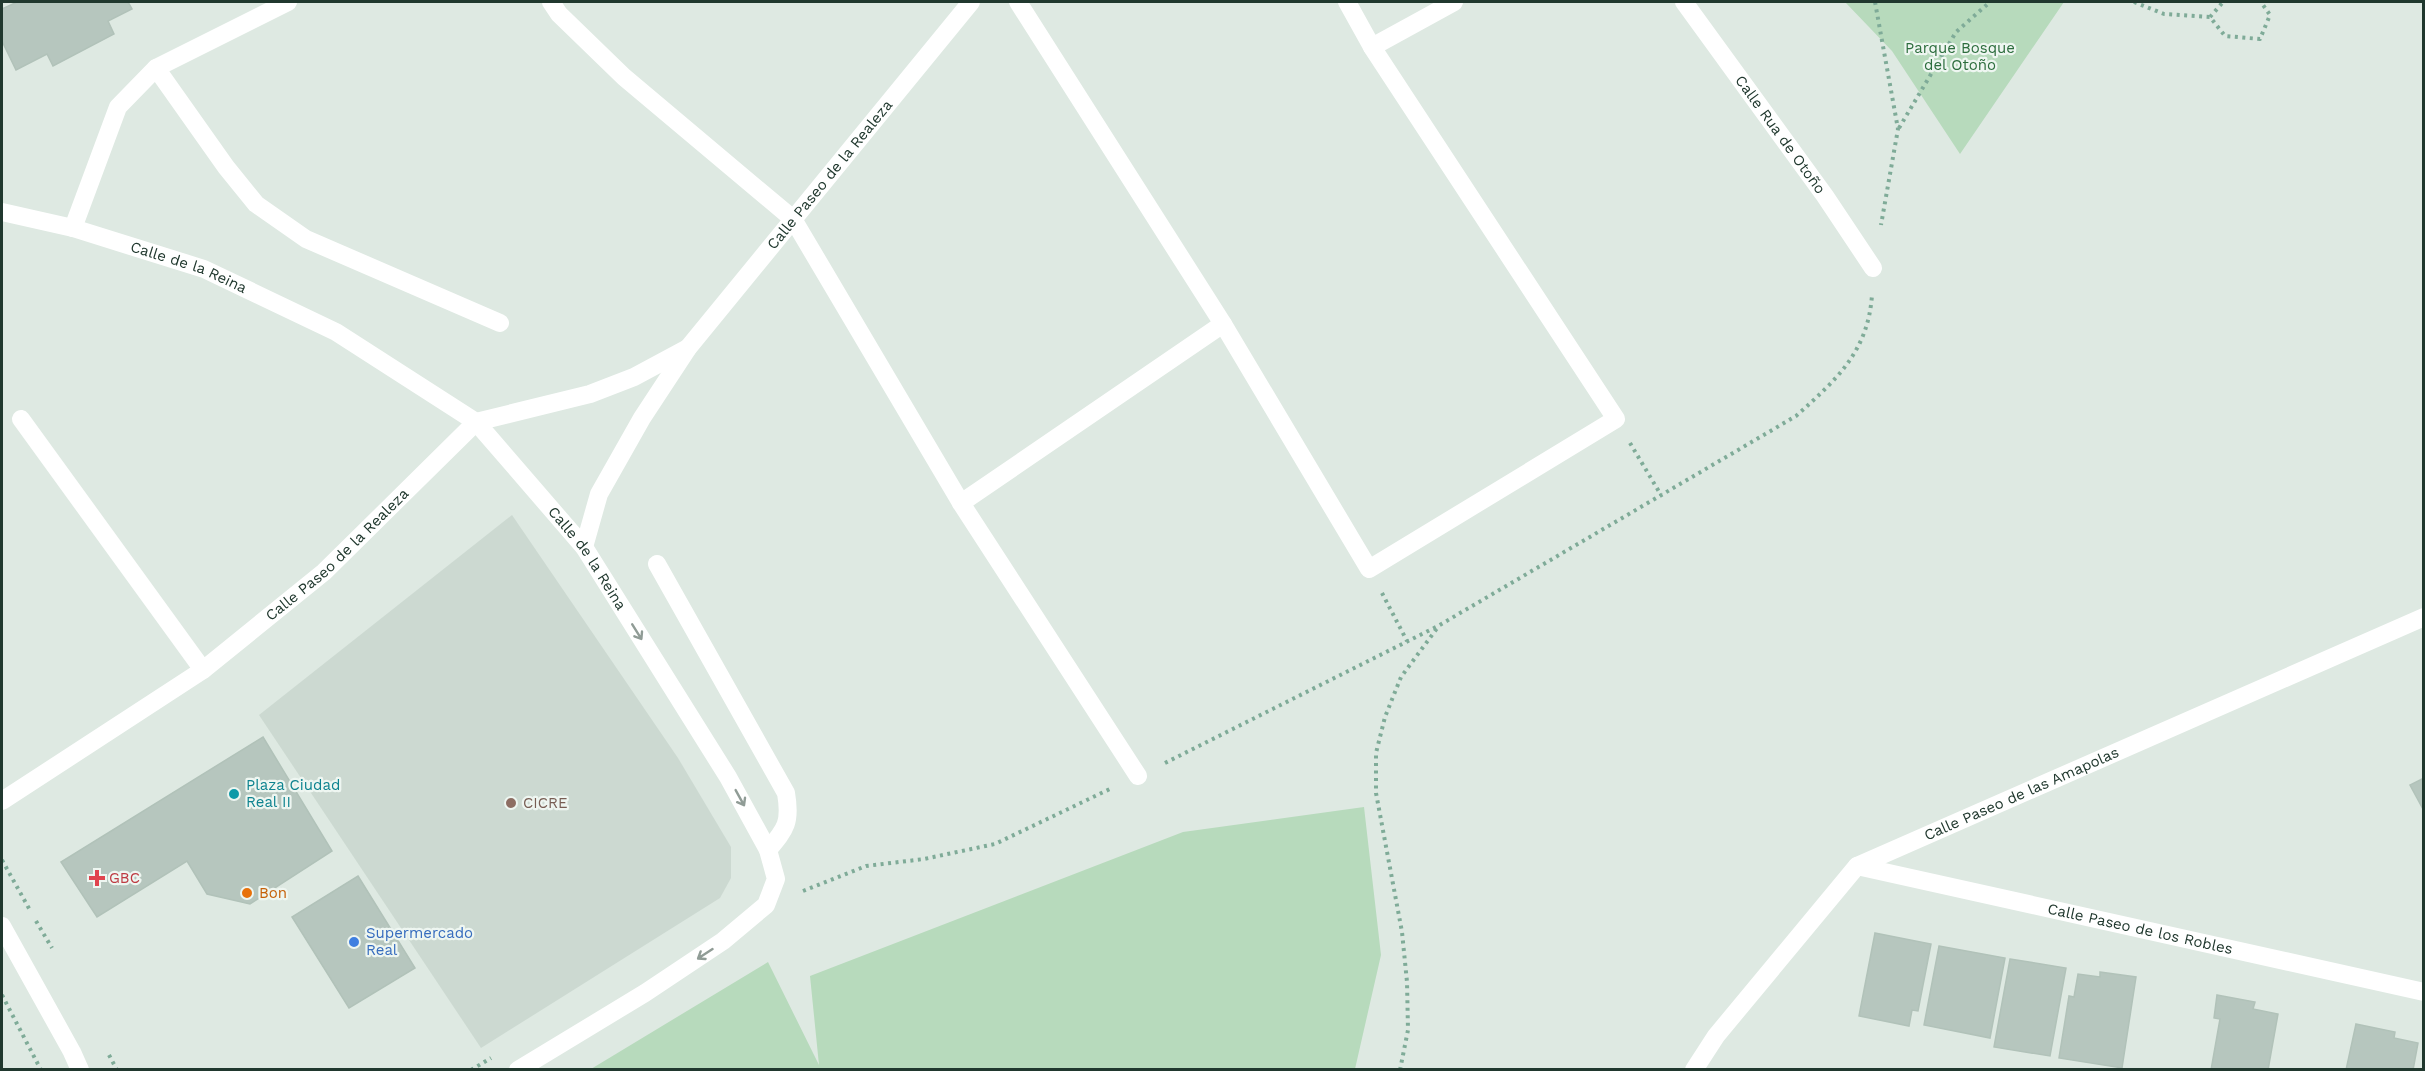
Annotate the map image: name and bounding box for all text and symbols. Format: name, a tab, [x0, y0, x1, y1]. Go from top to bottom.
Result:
park label: Parque Bosque del Otoño	[1905, 39, 2015, 74]
street label: Calle Rua de Otoño	[1731, 72, 1829, 197]
street label: Calle Paseo de la Realeza	[763, 96, 896, 253]
street label: Calle de la Reina	[128, 238, 250, 297]
street label: Calle Paseo de la Realeza	[262, 484, 413, 625]
street label: Calle de la Reina	[544, 503, 630, 614]
one-way arrow	[632, 623, 644, 640]
street label: Calle Paseo de las Amapolas	[1921, 743, 2122, 844]
place label: Plaza Ciudad Real II	[246, 776, 340, 811]
marker: Plaza Ciudad Real II	[227, 787, 241, 801]
one-way arrow	[734, 789, 746, 806]
place label: CICRE	[523, 794, 568, 812]
marker: CICRE	[504, 796, 518, 810]
place label: GBC	[109, 869, 140, 887]
marker: GBC	[90, 871, 104, 885]
place label: Bon	[259, 884, 287, 902]
marker: Bon	[240, 886, 254, 900]
street label: Calle Paseo de los Robles	[2046, 900, 2235, 958]
place label: Supermercado Real	[366, 924, 473, 959]
marker: Supermercado Real	[347, 935, 361, 949]
one-way arrow	[697, 948, 714, 960]

